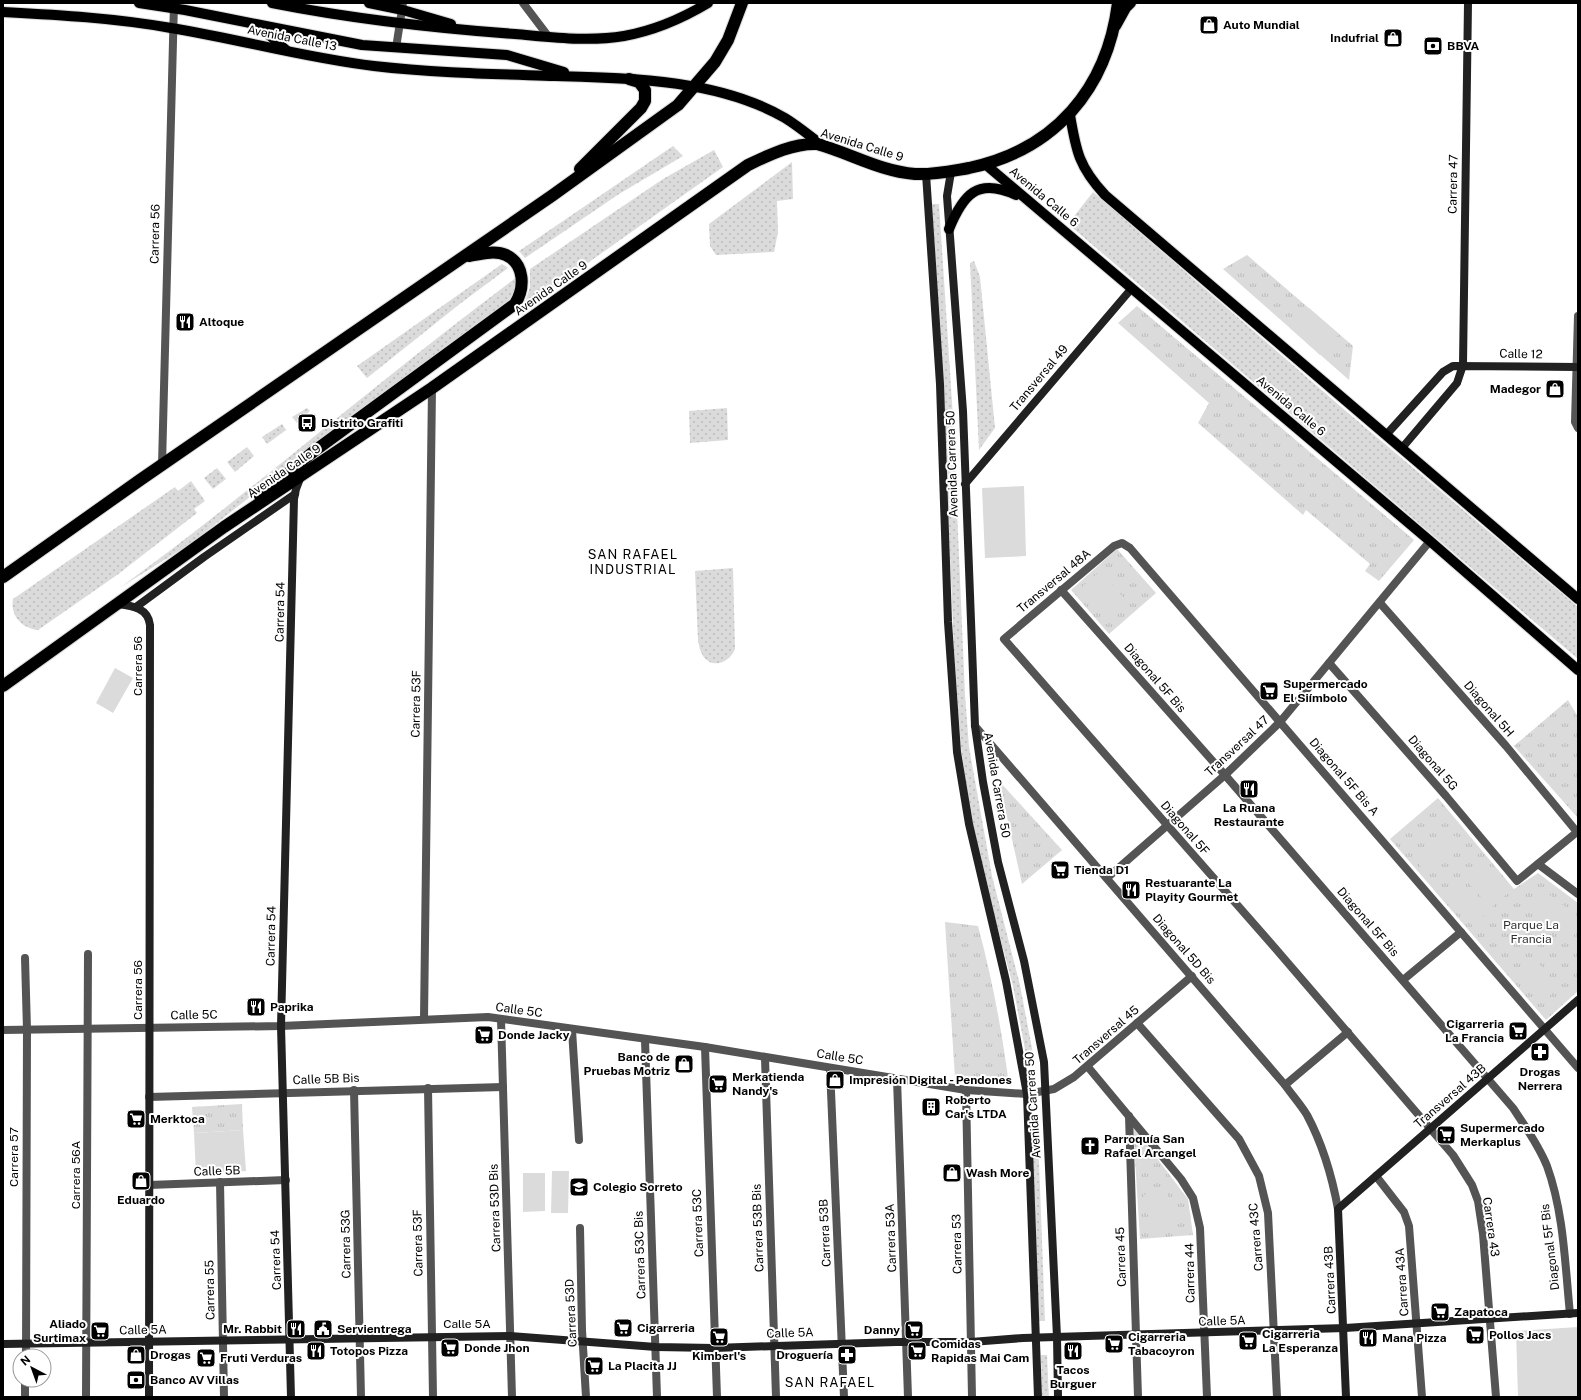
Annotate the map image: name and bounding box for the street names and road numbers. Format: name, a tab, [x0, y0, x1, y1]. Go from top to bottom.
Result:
street label: Avenida Calle 13	[246, 22, 338, 54]
street label: Avenida Calle 9	[819, 126, 905, 164]
street label: Carrera 47	[1445, 154, 1461, 214]
street label: Avenida Calle 6	[1007, 164, 1081, 230]
street label: Carrera 56	[147, 204, 163, 264]
street label: Avenida Calle 9	[512, 258, 590, 318]
street label: Transversal 49	[1007, 342, 1071, 414]
street label: Calle 12	[1499, 347, 1543, 361]
street label: Avenida Calle 6	[1254, 373, 1328, 439]
street label: Avenida Carrera 50	[943, 410, 961, 518]
street label: Avenida Calle 9	[244, 441, 324, 501]
street label: Transversal 48A	[1015, 546, 1094, 616]
street label: Carrera 54	[272, 581, 288, 642]
street label: Carrera 56	[131, 636, 145, 696]
street label: Diagonal 5F Bis	[1121, 641, 1189, 715]
street label: Carrera 53F	[408, 670, 424, 738]
street label: Diagonal 5H	[1461, 678, 1517, 740]
street label: Transversal 47	[1202, 713, 1272, 779]
street label: Avenida Carrera 50	[981, 731, 1013, 839]
street label: Diagonal 5G	[1405, 733, 1461, 793]
street label: Diagonal 5F Bis A	[1306, 735, 1382, 819]
street label: Diagonal 5F	[1158, 798, 1212, 858]
street label: Diagonal 5F Bis	[1334, 885, 1402, 959]
street label: Carrera 54	[263, 905, 279, 966]
street label: Diagonal 5D Bis	[1150, 911, 1218, 987]
street label: Carrera 56	[131, 960, 145, 1020]
street label: Calle 5C	[495, 1000, 543, 1020]
street label: Transversal 45	[1070, 1002, 1142, 1067]
street label: Calle 5C	[170, 1008, 218, 1022]
street label: Calle 5C	[816, 1046, 864, 1068]
street label: Avenida Carrera 50	[1022, 1051, 1044, 1159]
street label: Transversal 43B	[1411, 1061, 1489, 1131]
street label: Calle 5B Bis	[292, 1071, 360, 1087]
street label: Carrera 57	[7, 1127, 21, 1187]
street label: Carrera 56A	[69, 1140, 83, 1209]
street label: Calle 5B	[193, 1163, 241, 1179]
street label: Carrera 53D Bis	[486, 1164, 504, 1252]
street label: Carrera 53B Bis	[749, 1184, 767, 1272]
street label: Carrera 53C	[690, 1189, 706, 1257]
street label: Carrera 43	[1480, 1196, 1502, 1258]
street label: Carrera 53B	[816, 1199, 834, 1267]
street label: Carrera 43C	[1246, 1202, 1266, 1272]
street label: Carrera 53A	[883, 1203, 899, 1273]
street label: Diagonal 5F Bis	[1538, 1203, 1562, 1291]
street label: Carrera 53G	[338, 1209, 354, 1279]
street label: Carrera 53F	[410, 1209, 426, 1277]
street label: Carrera 53C Bis	[631, 1211, 649, 1299]
street label: Carrera 53	[949, 1214, 965, 1274]
street label: Carrera 45	[1113, 1226, 1129, 1287]
street label: Carrera 54	[268, 1229, 284, 1290]
street label: Carrera 44	[1182, 1242, 1198, 1303]
street label: Carrera 43B	[1321, 1246, 1339, 1314]
street label: Carrera 43A	[1393, 1247, 1411, 1317]
street label: Carrera 55	[202, 1259, 218, 1320]
street label: Carrera 53D	[562, 1278, 580, 1348]
street label: Calle 5A	[1198, 1313, 1246, 1329]
street label: Calle 5A	[443, 1317, 491, 1331]
street label: Calle 5A	[119, 1323, 167, 1337]
street label: Calle 5A	[766, 1325, 814, 1341]

